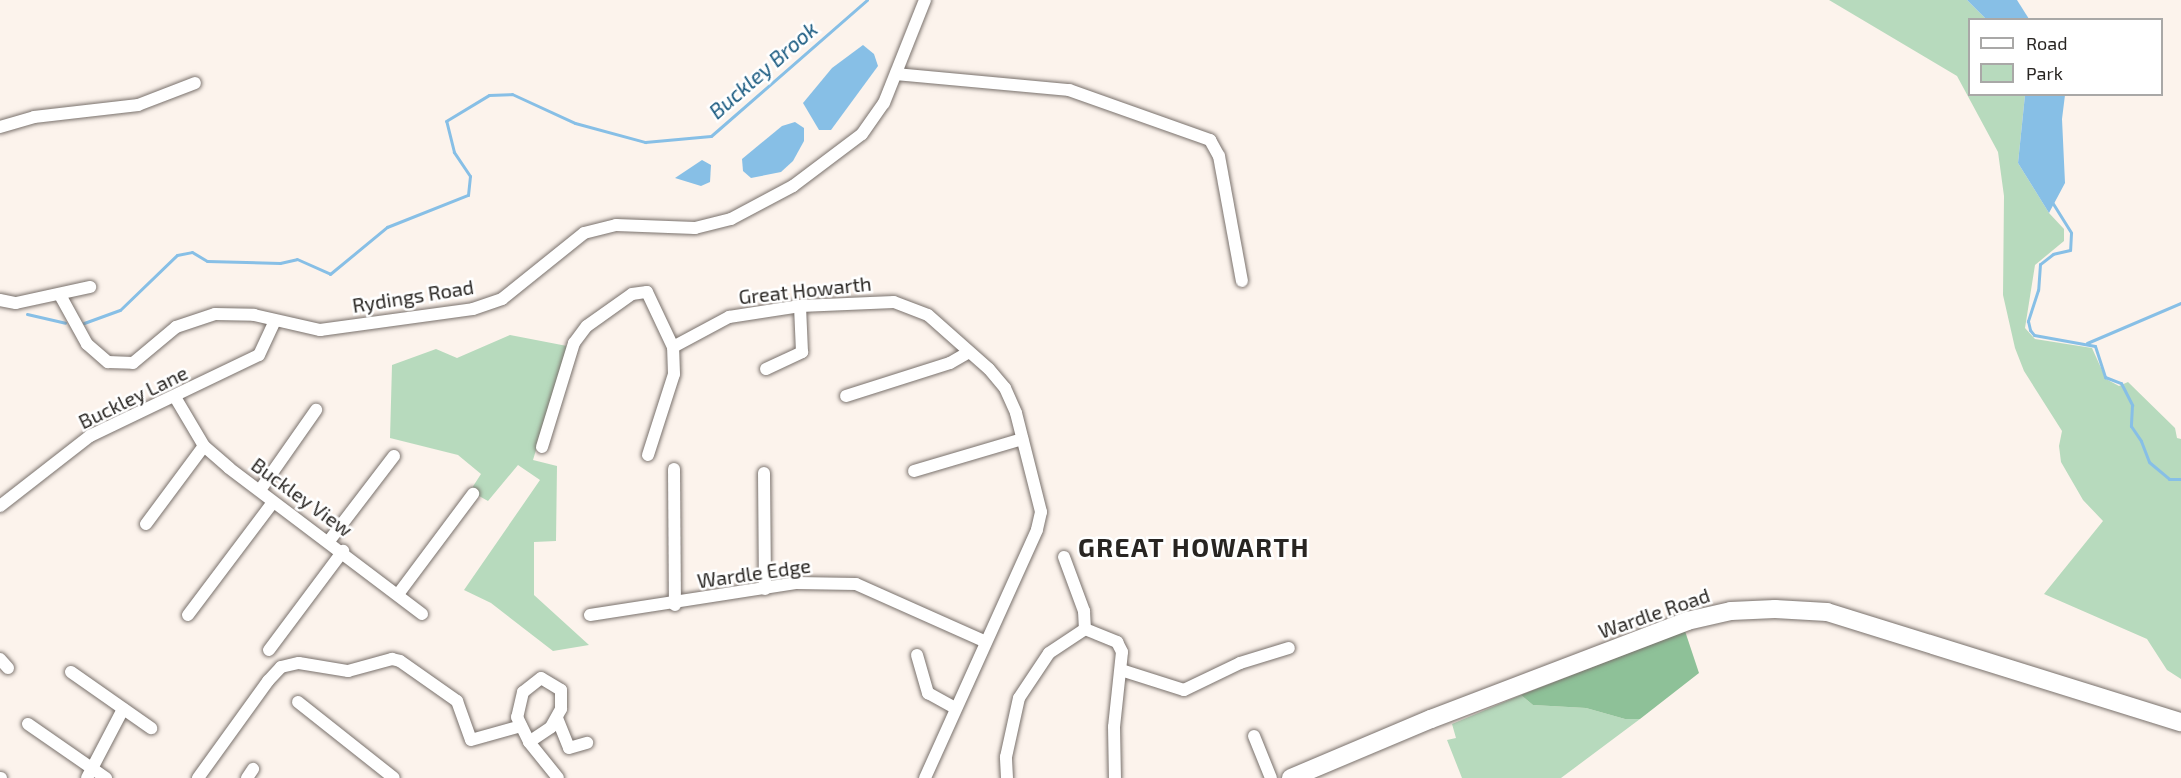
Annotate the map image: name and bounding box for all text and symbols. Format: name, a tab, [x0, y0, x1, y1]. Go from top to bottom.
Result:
water label: Buckley Brook	[704, 16, 822, 124]
legend	[1968, 18, 2163, 96]
text: Road	[2026, 32, 2067, 54]
text: Park	[2026, 62, 2063, 84]
street label: Great Howarth	[737, 271, 873, 309]
street label: Rydings Road	[351, 275, 475, 317]
street label: Buckley Lane	[74, 360, 192, 434]
street label: Buckley View	[246, 452, 358, 542]
district label: GREAT HOWARTH	[1078, 531, 1310, 563]
street label: Wardle Edge	[696, 553, 812, 593]
street label: Wardle Road	[1595, 583, 1713, 643]

